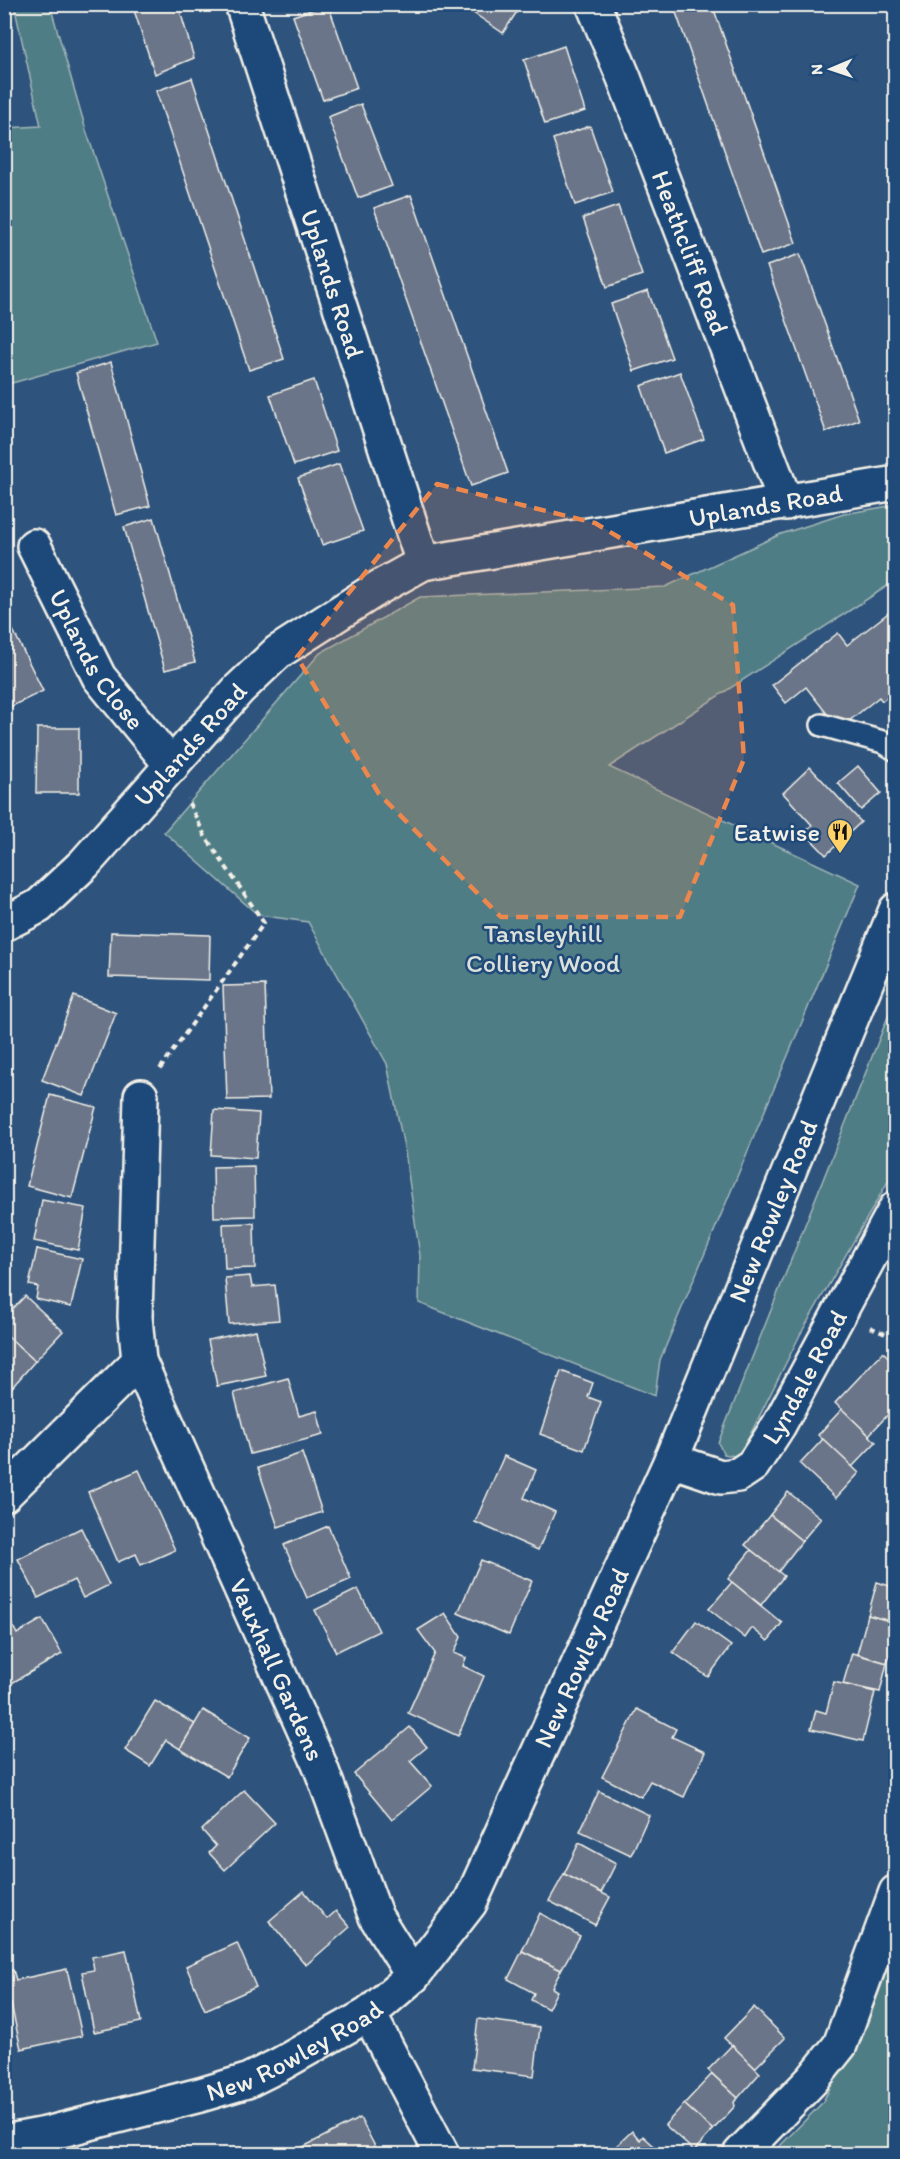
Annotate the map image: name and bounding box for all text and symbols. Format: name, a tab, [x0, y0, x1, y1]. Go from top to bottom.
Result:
north arrow	[801, 39, 861, 99]
text: N	[807, 64, 826, 75]
street label: Heathcliff Road	[645, 166, 737, 340]
street label: Uplands Road	[293, 205, 372, 362]
street label: Uplands Road	[686, 476, 845, 534]
street label: Uplands Close	[42, 584, 152, 736]
street label: Uplands Road	[127, 676, 254, 813]
place label: Eatwise	[734, 816, 820, 848]
restaurant icon: Eatwise	[825, 817, 855, 855]
park label: Tansleyhill Colliery Wood	[466, 917, 620, 979]
street label: New Rowley Road	[721, 1115, 824, 1307]
street label: Lyndale Road	[755, 1304, 854, 1450]
street label: New Rowley Road	[527, 1563, 636, 1753]
street label: Vauxhall Gardens	[222, 1573, 332, 1766]
street label: New Rowley Road	[202, 1993, 390, 2108]

